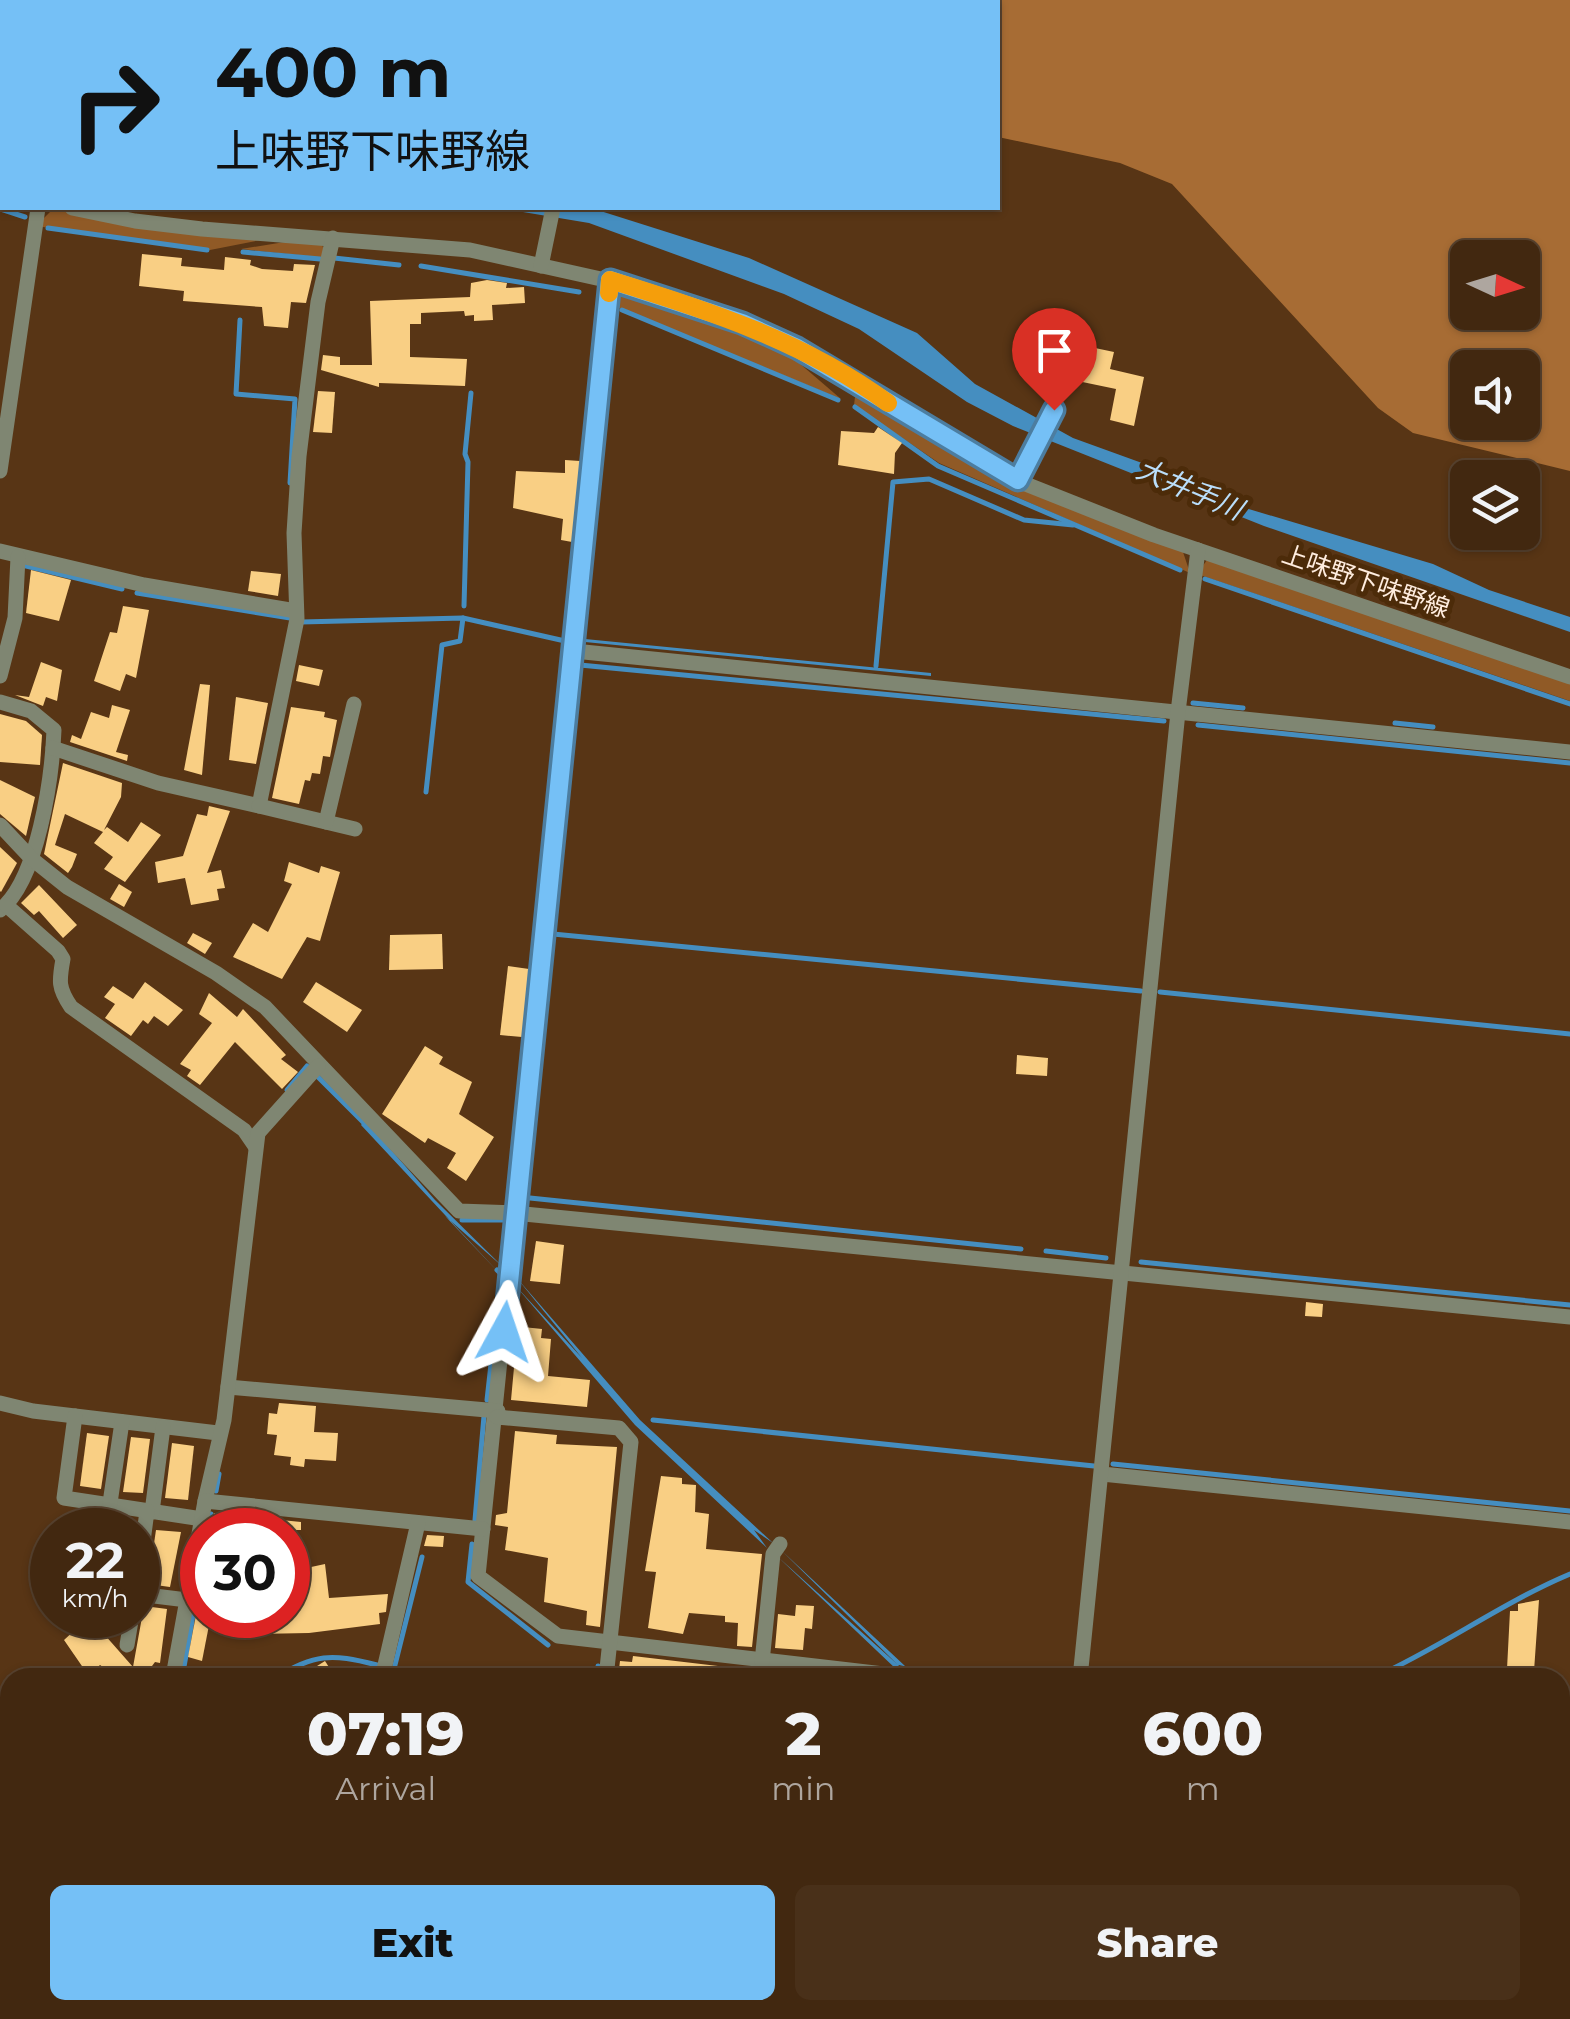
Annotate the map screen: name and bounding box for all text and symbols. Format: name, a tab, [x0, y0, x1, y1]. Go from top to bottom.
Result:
text: 400 m	[215, 29, 452, 115]
icon: right	[50, 40, 180, 170]
text: 上味野下味野線	[215, 123, 530, 178]
north arrow	[1450, 240, 1540, 330]
map controls	[1450, 240, 1540, 550]
pin	[1012, 308, 1097, 411]
icon: arrive	[1027, 323, 1082, 378]
button: sound	[1450, 350, 1540, 440]
water label: 大井手川	[1132, 451, 1251, 528]
button: layers	[1450, 460, 1540, 550]
street label: 上味野下味野線	[1278, 538, 1454, 624]
position arrow	[452, 1280, 556, 1384]
speed limit sign: 30	[180, 1508, 310, 1638]
text: 22	[66, 1530, 125, 1591]
text: km/h	[62, 1583, 128, 1613]
text: 07:19	[307, 1697, 465, 1770]
text: 2	[785, 1697, 821, 1770]
text: 600	[1142, 1697, 1263, 1770]
text: Arrival	[335, 1769, 436, 1808]
text: min	[771, 1769, 835, 1808]
text: m	[1186, 1769, 1220, 1808]
button: Exit	[50, 1885, 775, 2000]
button: Share	[795, 1885, 1520, 2000]

